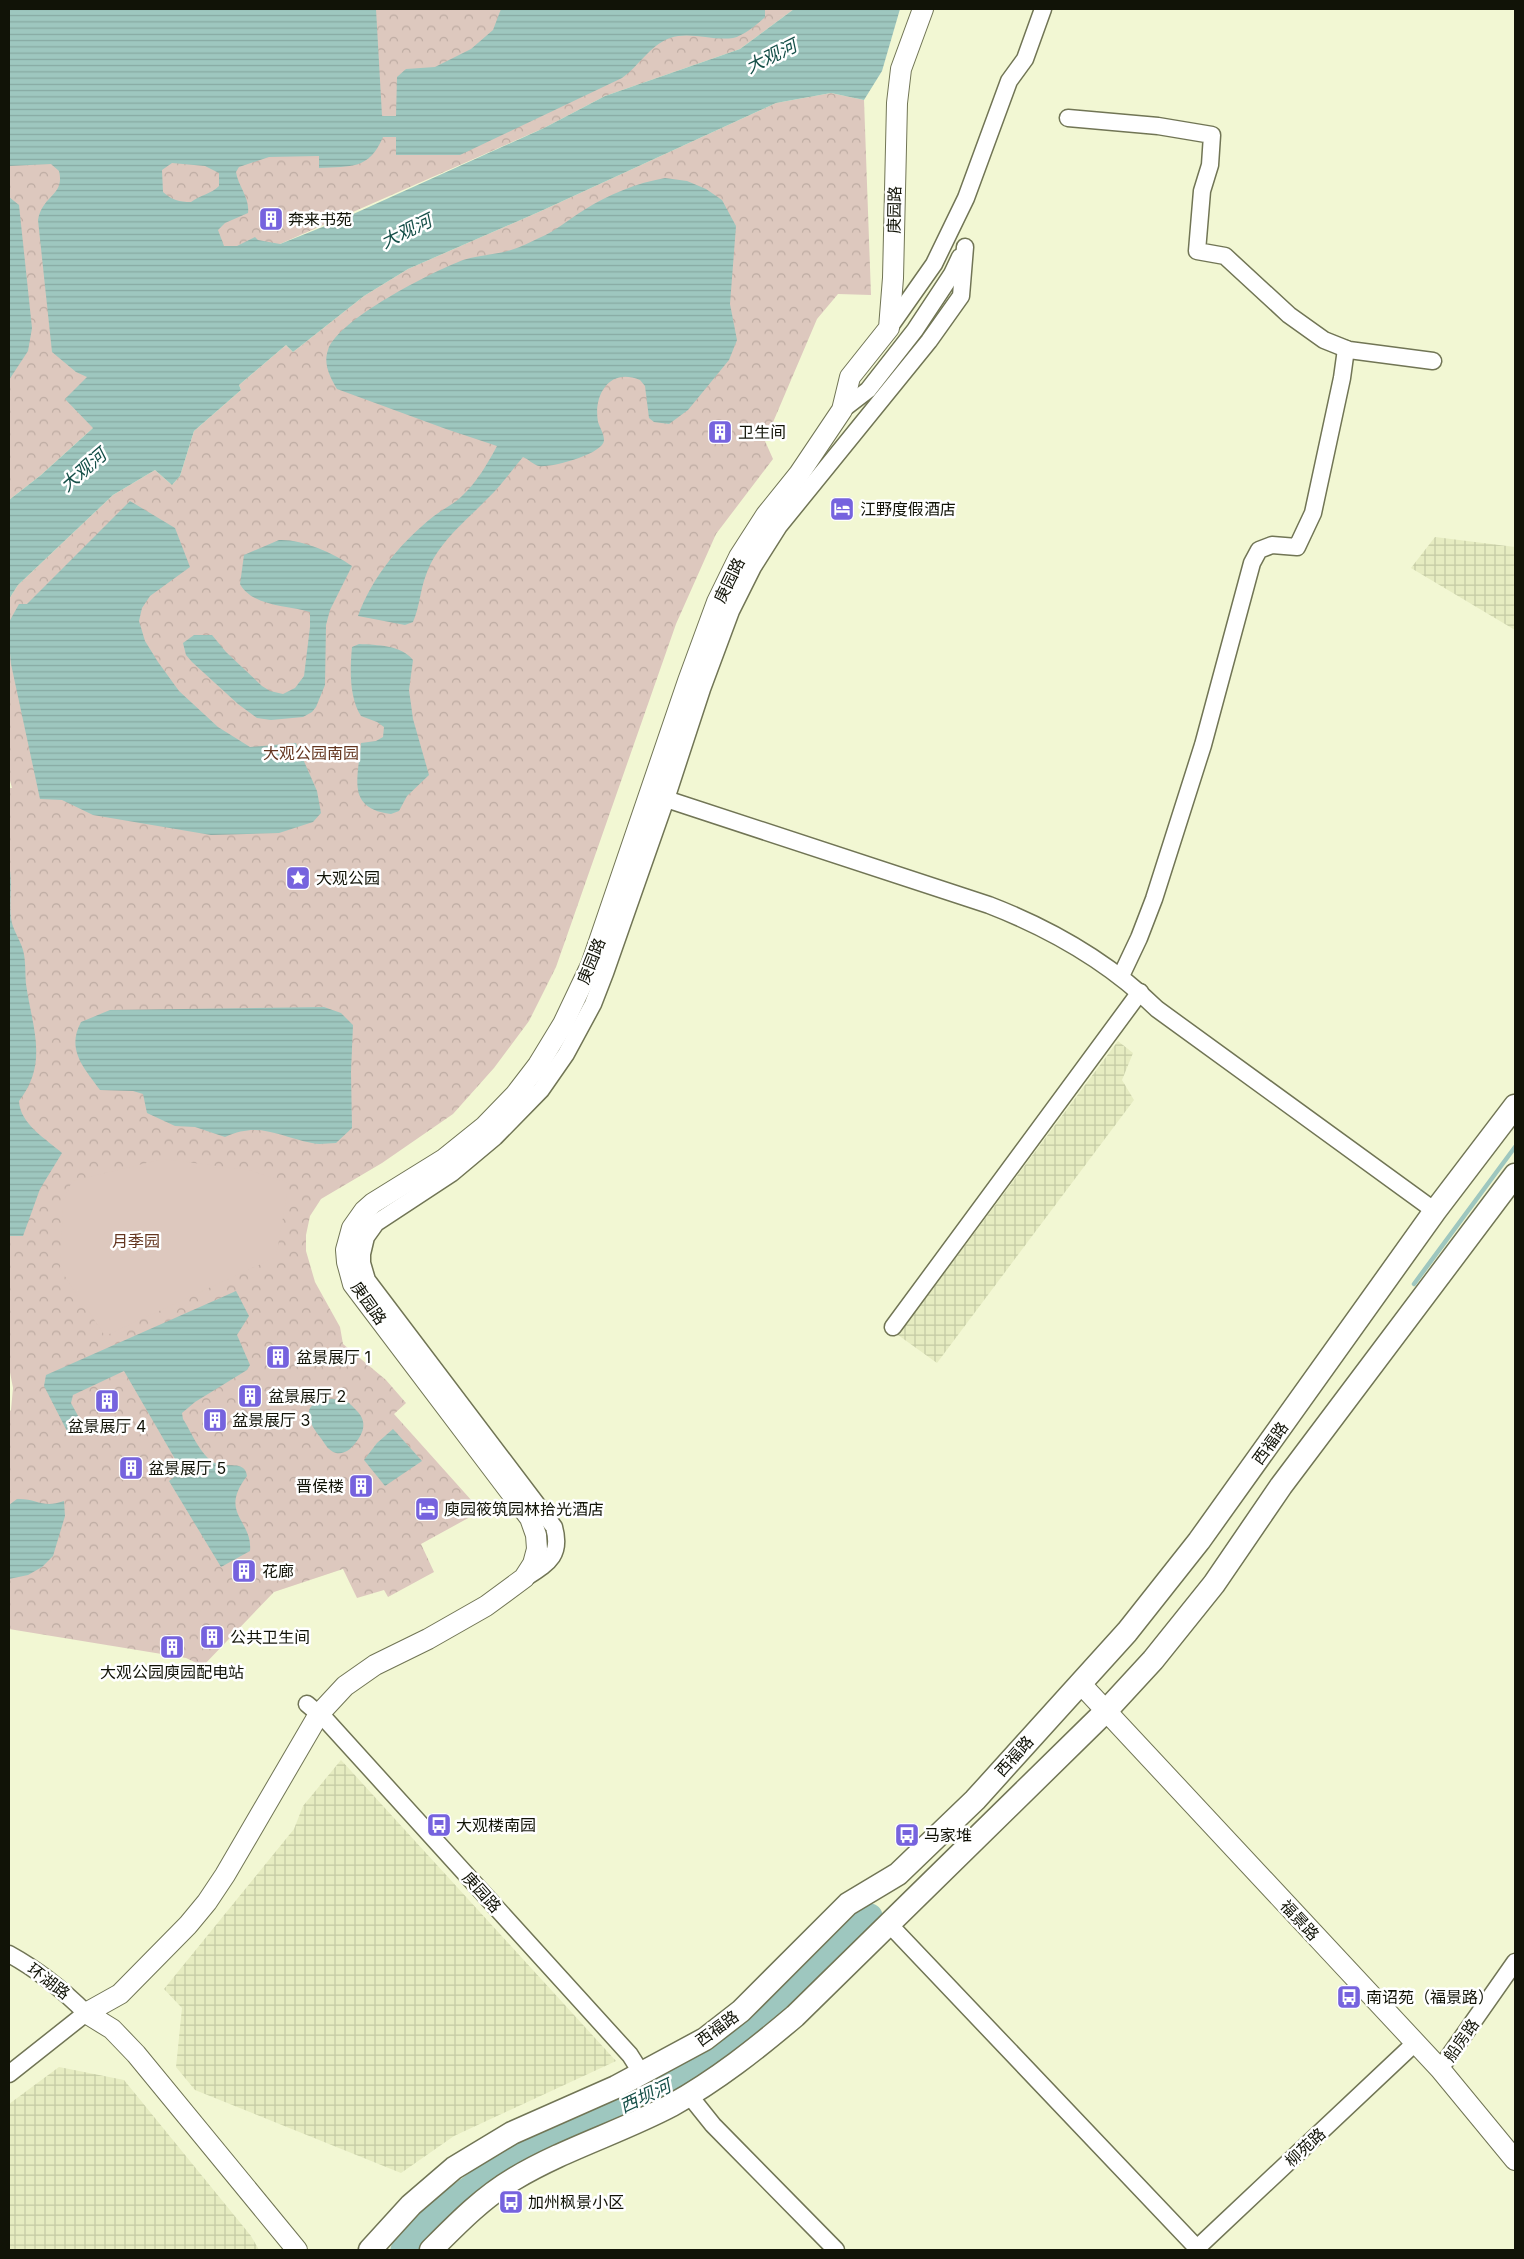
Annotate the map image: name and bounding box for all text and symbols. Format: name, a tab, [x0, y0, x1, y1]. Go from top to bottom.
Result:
water label: 大观河	[742, 33, 803, 77]
street label: 庚园路	[884, 186, 904, 234]
building icon: 奔来书苑	[258, 206, 284, 232]
water label: 大观河	[377, 208, 438, 252]
place label: 奔来书苑	[288, 209, 352, 229]
building icon: 卫生间	[707, 419, 733, 445]
place label: 卫生间	[738, 422, 786, 442]
water label: 大观河	[56, 442, 113, 496]
hotel icon: 江野度假酒店	[829, 496, 855, 522]
place label: 江野度假酒店	[860, 499, 956, 519]
street label: 庚园路	[709, 554, 749, 606]
park label: 大观公园南园	[263, 743, 359, 763]
place icon: 大观公园	[285, 865, 311, 891]
place label: 大观公园	[316, 868, 380, 888]
street label: 庚园路	[573, 935, 609, 987]
park label: 月季园	[112, 1231, 160, 1251]
street label: 庚园路	[347, 1278, 391, 1328]
building icon: 盆景展厅 1	[265, 1344, 291, 1370]
place label: 盆景展厅 1	[296, 1347, 371, 1367]
building icon: 盆景展厅 2	[237, 1383, 263, 1409]
place label: 盆景展厅 2	[268, 1386, 346, 1406]
building icon: 盆景展厅 4	[94, 1388, 120, 1414]
building icon: 盆景展厅 3	[202, 1407, 228, 1433]
place label: 盆景展厅 3	[232, 1410, 310, 1430]
place label: 盆景展厅 4	[68, 1416, 146, 1436]
street label: 西福路	[1248, 1418, 1292, 1468]
building icon: 盆景展厅 5	[118, 1455, 144, 1481]
place label: 盆景展厅 5	[148, 1458, 226, 1478]
building icon: 晋侯楼	[348, 1473, 374, 1499]
place label: 晋侯楼	[296, 1476, 344, 1496]
hotel icon: 庾园筱筑园林拾光酒店	[414, 1496, 440, 1522]
place label: 庾园筱筑园林拾光酒店	[444, 1499, 604, 1519]
building icon: 花廊	[231, 1558, 257, 1584]
place label: 花廊	[262, 1561, 294, 1581]
building icon: 公共卫生间	[199, 1624, 225, 1650]
place label: 公共卫生间	[230, 1627, 310, 1647]
building icon: 大观公园庾园配电站	[159, 1634, 185, 1660]
place label: 大观公园庾园配电站	[100, 1662, 244, 1682]
street label: 西福路	[991, 1731, 1037, 1781]
bus stop icon: 大观楼南园	[426, 1812, 452, 1838]
place label: 大观楼南园	[456, 1815, 536, 1835]
bus stop icon: 马家堆	[894, 1822, 920, 1848]
place label: 马家堆	[924, 1825, 972, 1845]
street label: 庚园路	[459, 1867, 505, 1917]
street label: 福景路	[1276, 1896, 1324, 1944]
street label: 环湖路	[24, 1959, 74, 2003]
bus stop icon: 南诏苑（福景路）	[1336, 1984, 1362, 2010]
place label: 南诏苑（福景路）	[1366, 1987, 1494, 2007]
street label: 西福路	[692, 2006, 742, 2050]
street label: 船房路	[1439, 2015, 1483, 2065]
water label: 西坝河	[616, 2074, 677, 2117]
street label: 柳苑路	[1281, 2123, 1329, 2171]
bus stop icon: 加州枫景小区	[498, 2189, 524, 2215]
place label: 加州枫景小区	[528, 2192, 624, 2212]

